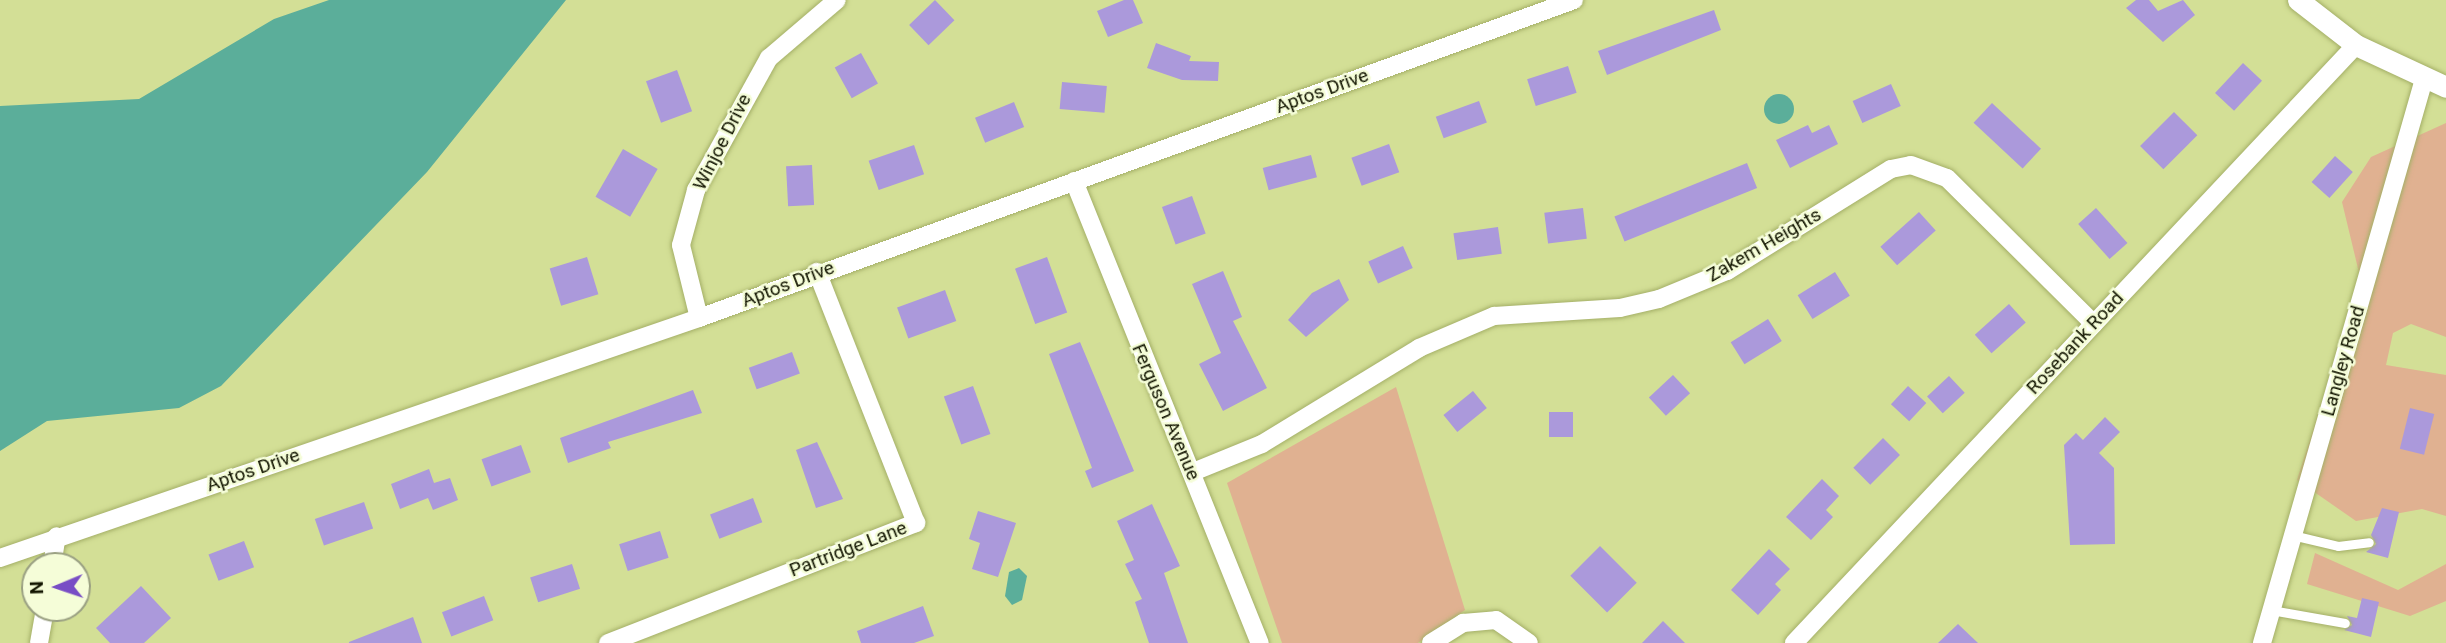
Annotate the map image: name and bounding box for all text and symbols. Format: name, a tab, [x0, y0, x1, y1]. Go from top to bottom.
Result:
street label: Aptos Drive	[1272, 64, 1372, 118]
street label: Winjoe Drive	[688, 90, 756, 194]
street label: Zakem Heights	[1703, 203, 1825, 287]
street label: Aptos Drive	[739, 256, 837, 312]
street label: Rosebank Road	[2022, 287, 2128, 399]
street label: Langley Road	[2316, 303, 2370, 419]
street label: Ferguson Avenue	[1127, 340, 1205, 484]
street label: Aptos Drive	[203, 443, 303, 497]
street label: Partridge Lane	[786, 516, 910, 582]
north arrow	[21, 552, 91, 622]
text: N	[25, 581, 48, 595]

